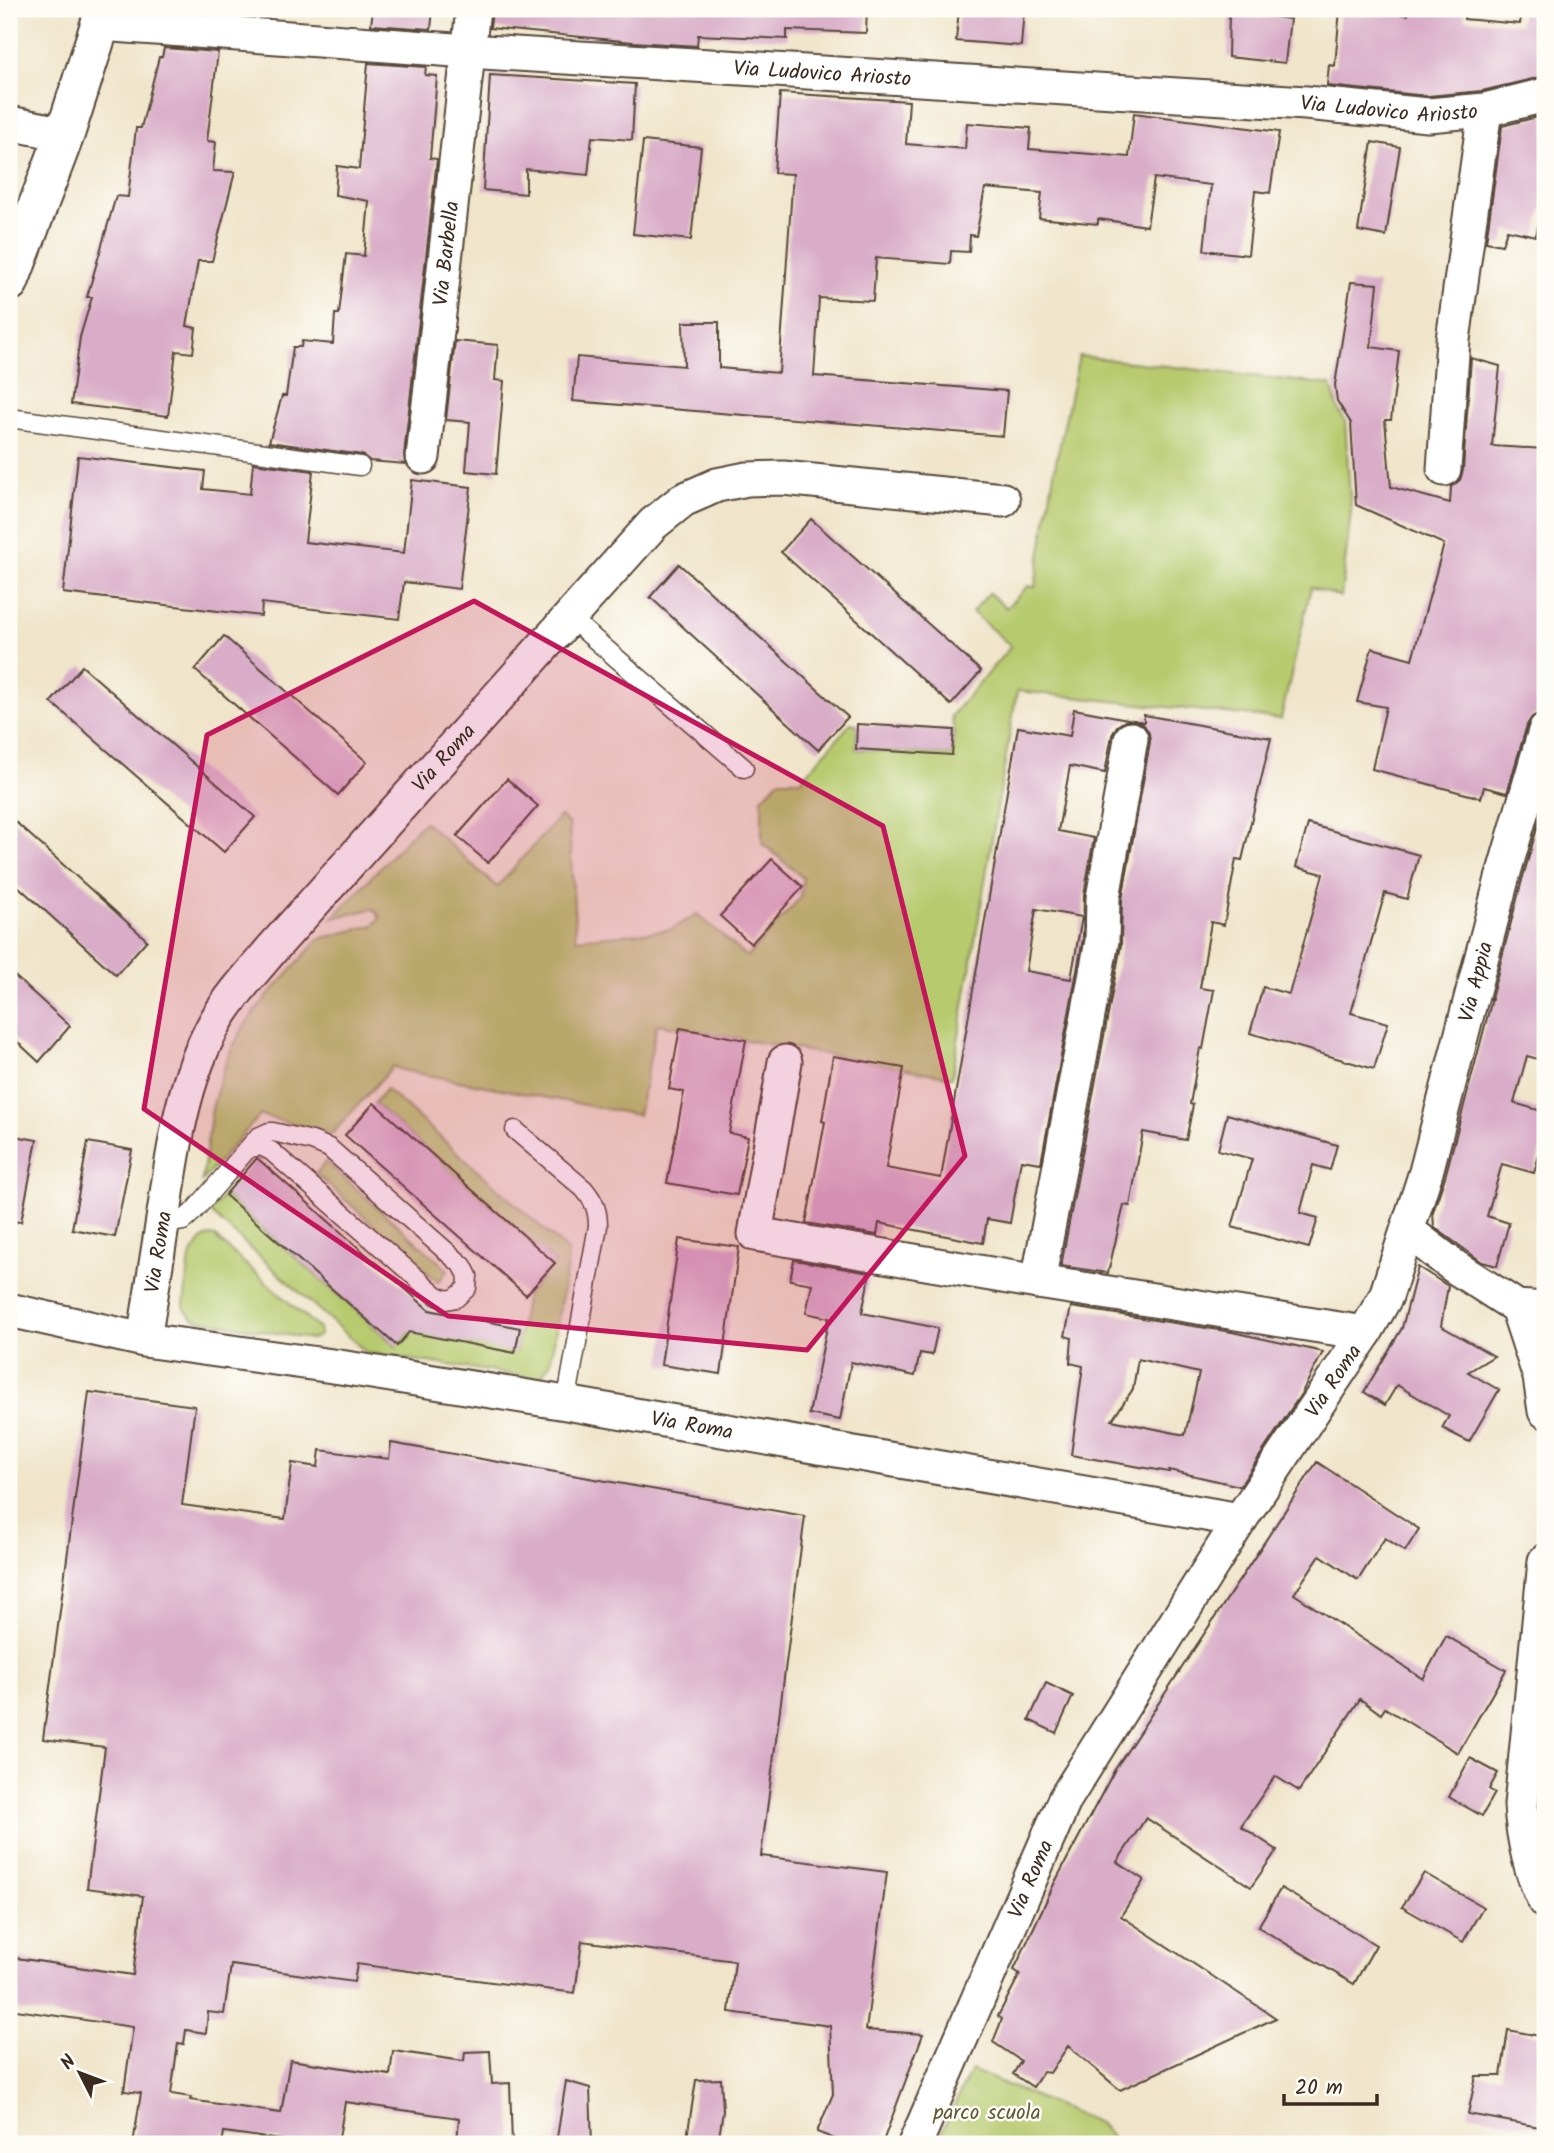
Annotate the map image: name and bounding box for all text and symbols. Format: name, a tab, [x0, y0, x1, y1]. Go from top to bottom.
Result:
street label: Via Ludovico Ariosto	[732, 53, 912, 96]
street label: Via Ludovico Ariosto	[1299, 88, 1479, 133]
street label: Via Barbella	[425, 199, 469, 308]
street label: Via Roma	[405, 717, 485, 800]
street label: Via Appia	[1451, 938, 1503, 1026]
street label: Via Roma	[137, 1209, 182, 1296]
street label: Via Roma	[1298, 1338, 1371, 1425]
street label: Via Roma	[648, 1403, 735, 1450]
street label: Via Roma	[1000, 1835, 1063, 1924]
north arrow	[46, 2038, 116, 2108]
text: N	[54, 2048, 84, 2077]
scale bar	[1284, 2062, 1377, 2106]
text: 20 m	[1295, 2072, 1343, 2105]
park label: parco scuola	[932, 2097, 1041, 2130]

